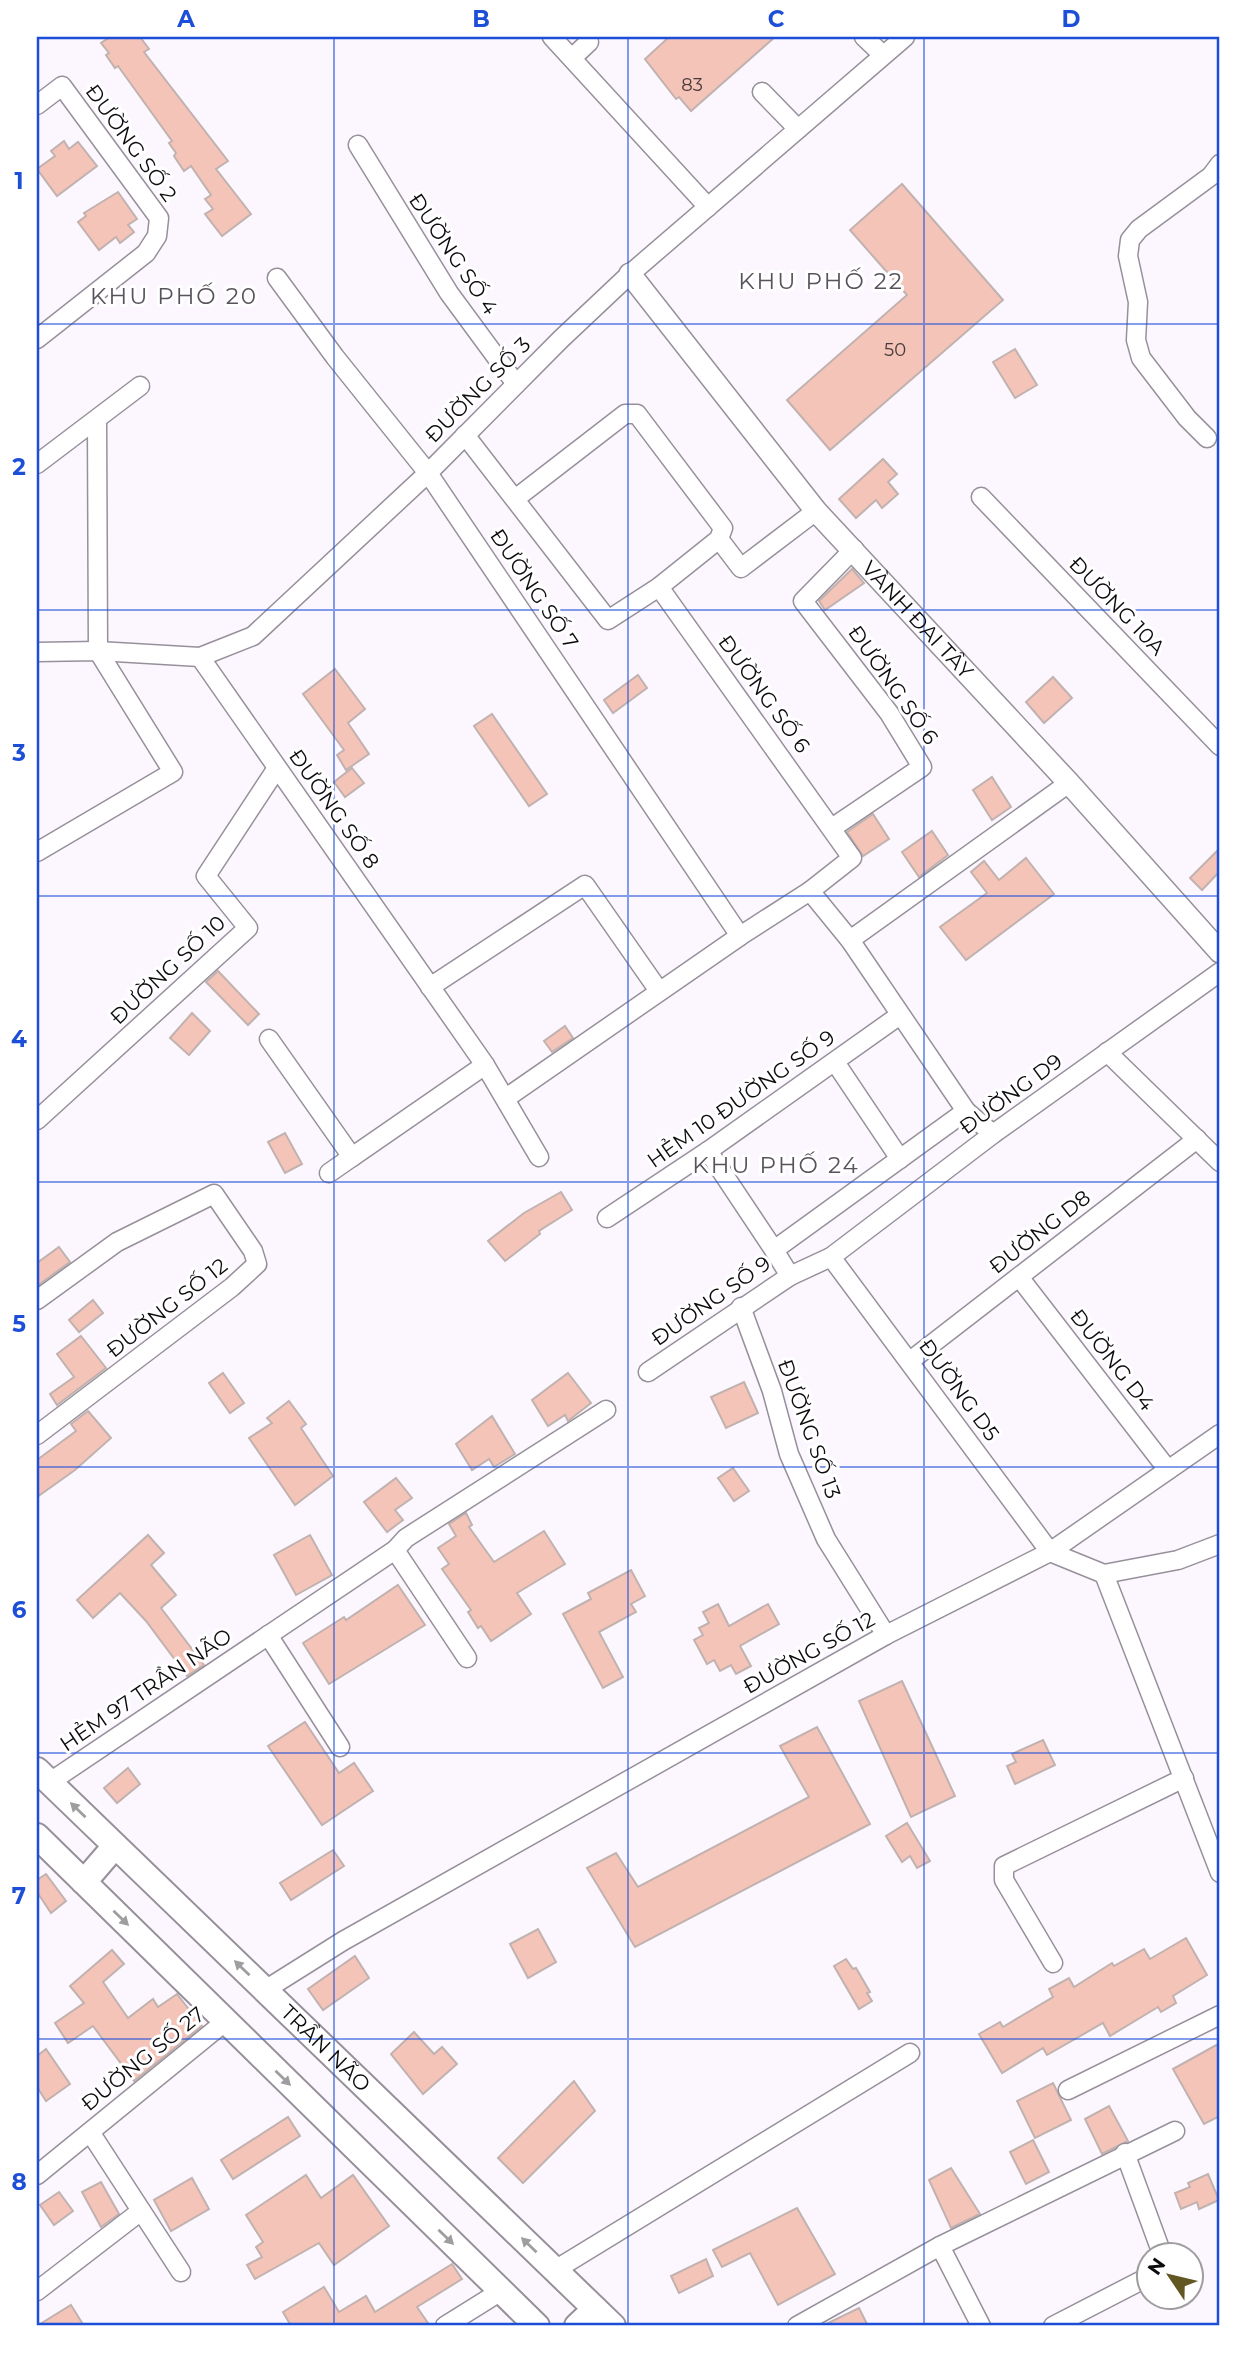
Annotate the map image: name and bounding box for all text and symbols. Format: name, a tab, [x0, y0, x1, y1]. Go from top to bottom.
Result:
text: A	[176, 5, 195, 33]
text: B	[472, 5, 490, 33]
text: C	[768, 5, 785, 33]
text: D	[1062, 5, 1081, 33]
house number: 83	[681, 74, 703, 96]
street label: ĐƯỜNG SỐ 2	[81, 79, 182, 206]
text: 1	[14, 167, 24, 195]
street label: ĐƯỜNG SỐ 4	[404, 188, 503, 319]
district label: KHU PHỐ 22	[738, 267, 904, 295]
district label: KHU PHỐ 20	[90, 282, 258, 310]
street label: ĐƯỜNG SỐ 3	[420, 332, 535, 447]
house number: 50	[884, 339, 906, 361]
text: 2	[12, 453, 26, 481]
street label: ĐƯỜNG SỐ 7	[485, 524, 584, 653]
street label: ĐƯỜNG 10A	[1064, 551, 1171, 661]
street label: VÀNH ĐAI TÂY	[857, 556, 979, 684]
street label: ĐƯỜNG SỐ 6	[843, 620, 944, 749]
street label: ĐƯỜNG SỐ 6	[713, 630, 816, 758]
text: 3	[11, 739, 26, 767]
street label: ĐƯỜNG SỐ 8	[284, 744, 385, 873]
street label: ĐƯỜNG SỐ 10	[105, 910, 230, 1029]
street label: HẺM 10 ĐƯỜNG SỐ 9	[642, 1024, 839, 1173]
text: 4	[11, 1025, 27, 1053]
street label: ĐƯỜNG D9	[955, 1048, 1067, 1139]
district label: KHU PHỐ 24	[692, 1151, 860, 1179]
street label: ĐƯỜNG D8	[984, 1184, 1095, 1279]
street label: ĐƯỜNG SỐ 9	[646, 1250, 775, 1351]
street label: ĐƯỜNG SỐ 12	[101, 1253, 232, 1362]
street label: ĐƯỜNG D4	[1065, 1304, 1160, 1415]
text: 5	[12, 1310, 26, 1338]
street label: ĐƯỜNG D5	[914, 1334, 1005, 1446]
street label: ĐƯỜNG SỐ 13	[773, 1356, 846, 1502]
text: 6	[12, 1596, 27, 1624]
street label: ĐƯỜNG SỐ 12	[739, 1606, 879, 1699]
street label: HẺM 97 TRẦN NÃO	[55, 1623, 236, 1756]
one-way arrow	[69, 1801, 86, 1818]
text: 7	[12, 1882, 26, 1910]
one-way arrow	[112, 1910, 129, 1927]
one-way arrow	[233, 1959, 250, 1976]
street label: TRẦN NÃO	[276, 1999, 376, 2097]
street label: ĐƯỜNG SỐ 27	[76, 2001, 209, 2116]
one-way arrow	[274, 2069, 291, 2085]
text: 8	[11, 2168, 27, 2196]
one-way arrow	[437, 2228, 454, 2245]
one-way arrow	[520, 2236, 537, 2253]
north arrow	[1134, 2240, 1204, 2310]
text: N	[1143, 2254, 1170, 2279]

